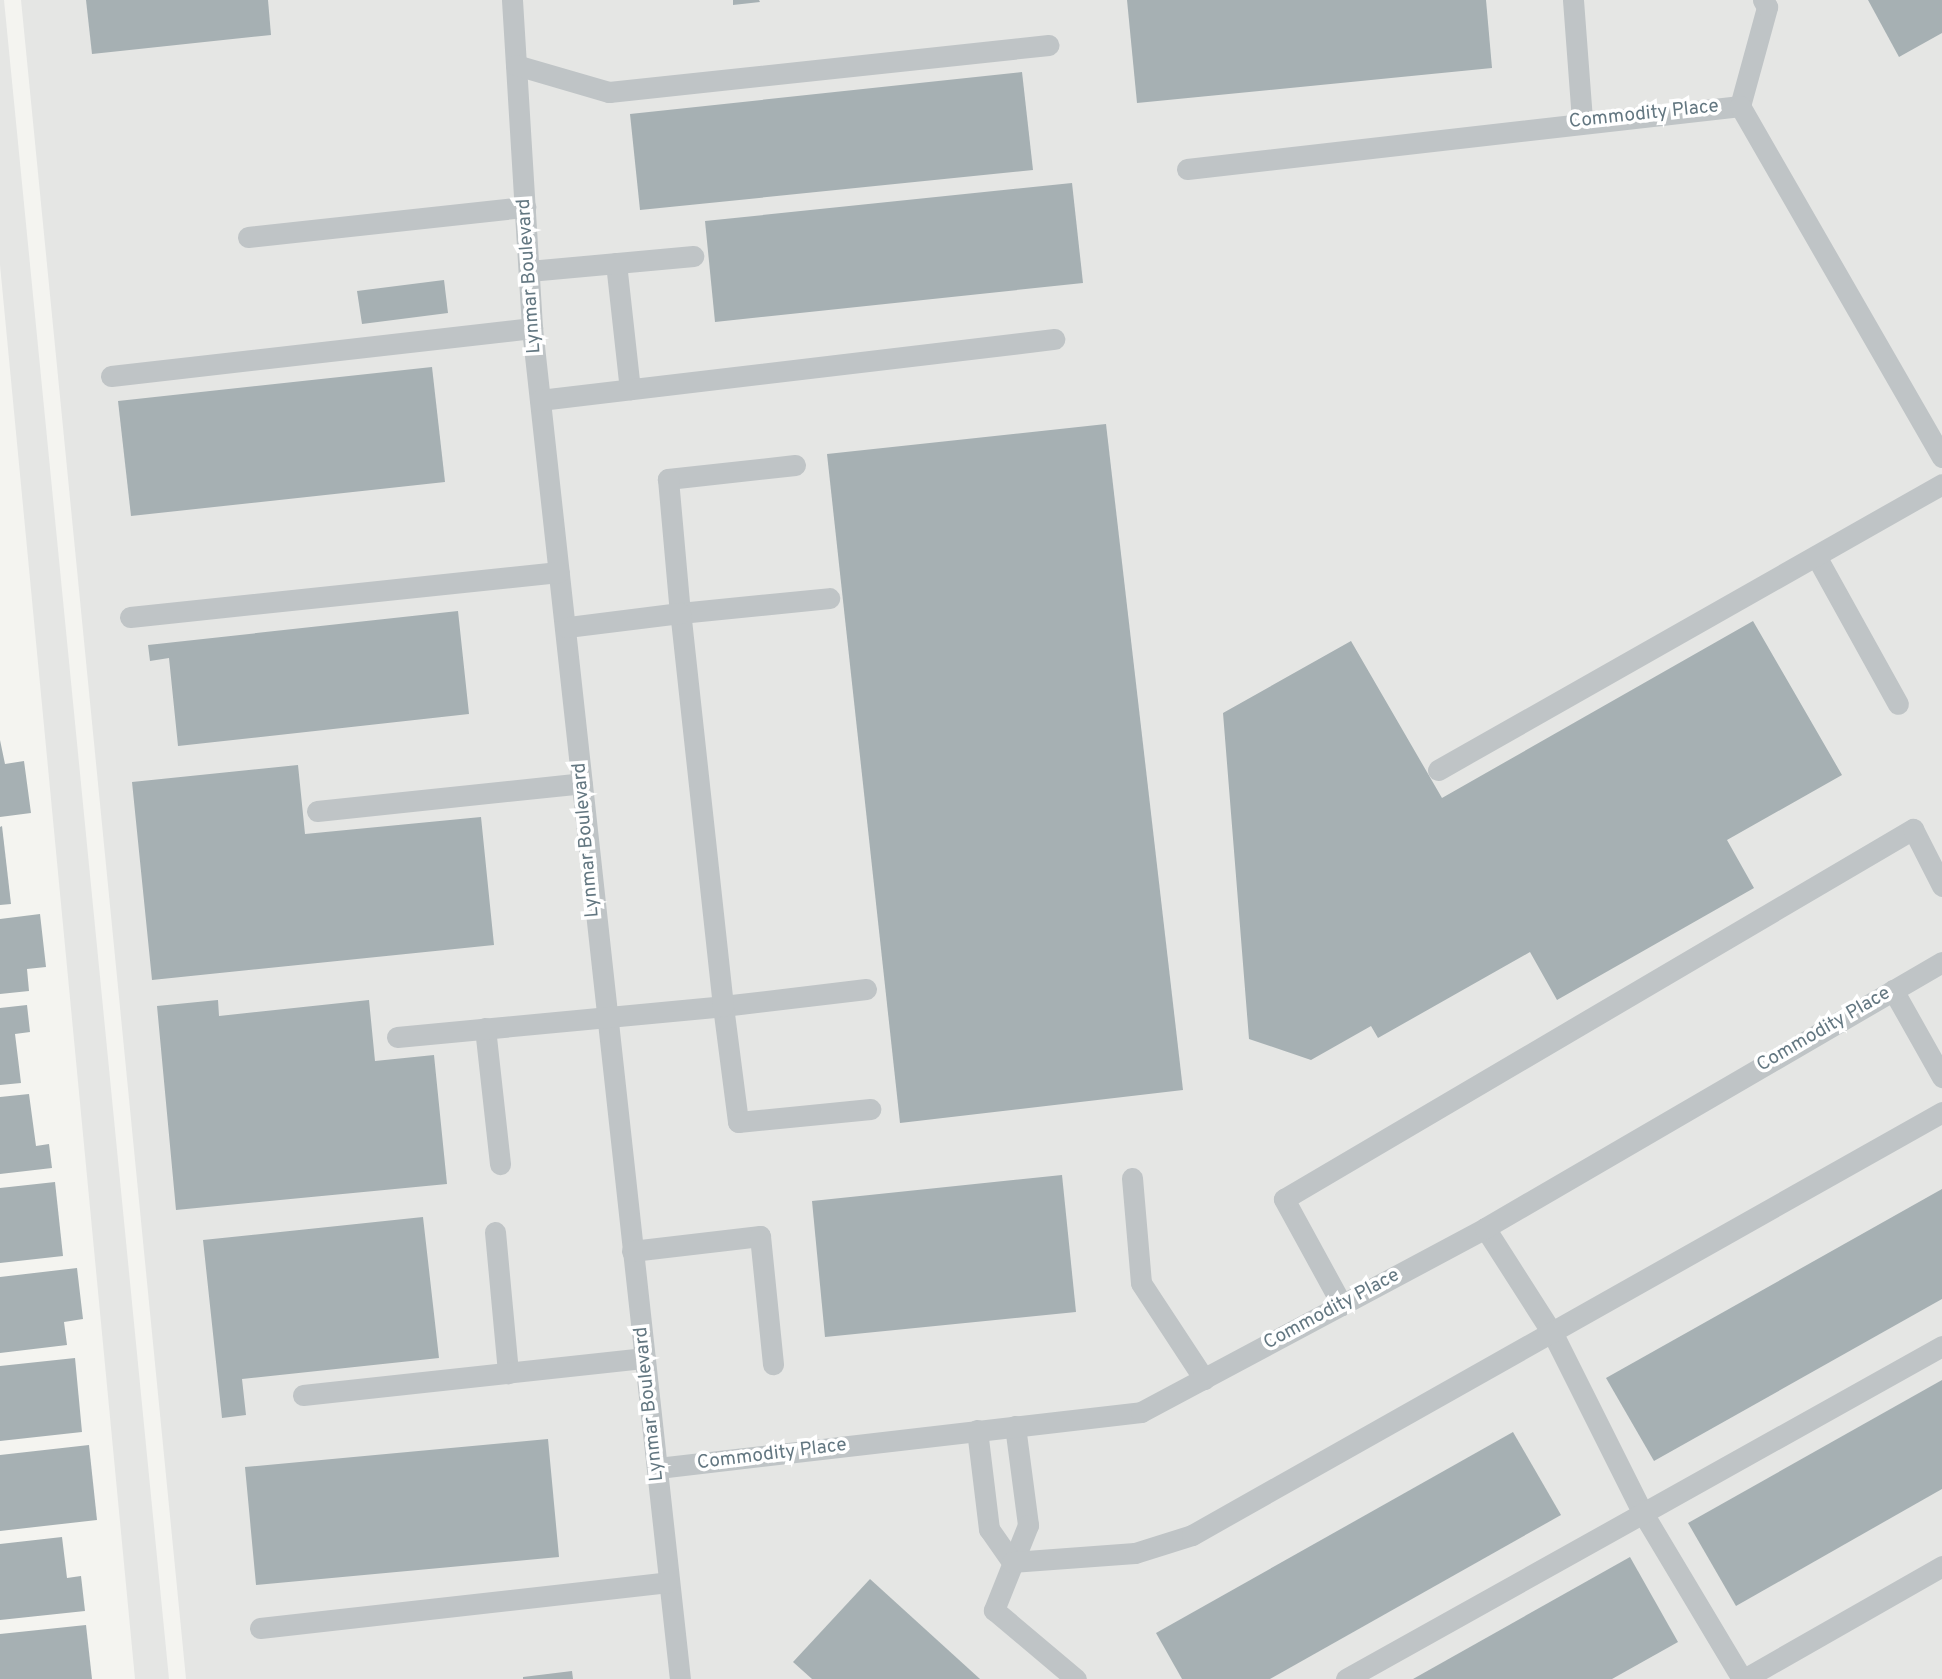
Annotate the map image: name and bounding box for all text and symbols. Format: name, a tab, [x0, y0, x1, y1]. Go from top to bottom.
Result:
street label: Commodity Place	[1568, 96, 1720, 134]
street label: Lynmar Boulevard	[513, 198, 547, 354]
street label: Lynmar Boulevard	[569, 762, 605, 918]
street label: Commodity Place	[1753, 983, 1895, 1077]
street label: Commodity Place	[1260, 1265, 1404, 1355]
street label: Lynmar Boulevard	[631, 1326, 669, 1482]
street label: Commodity Place	[696, 1435, 848, 1475]

